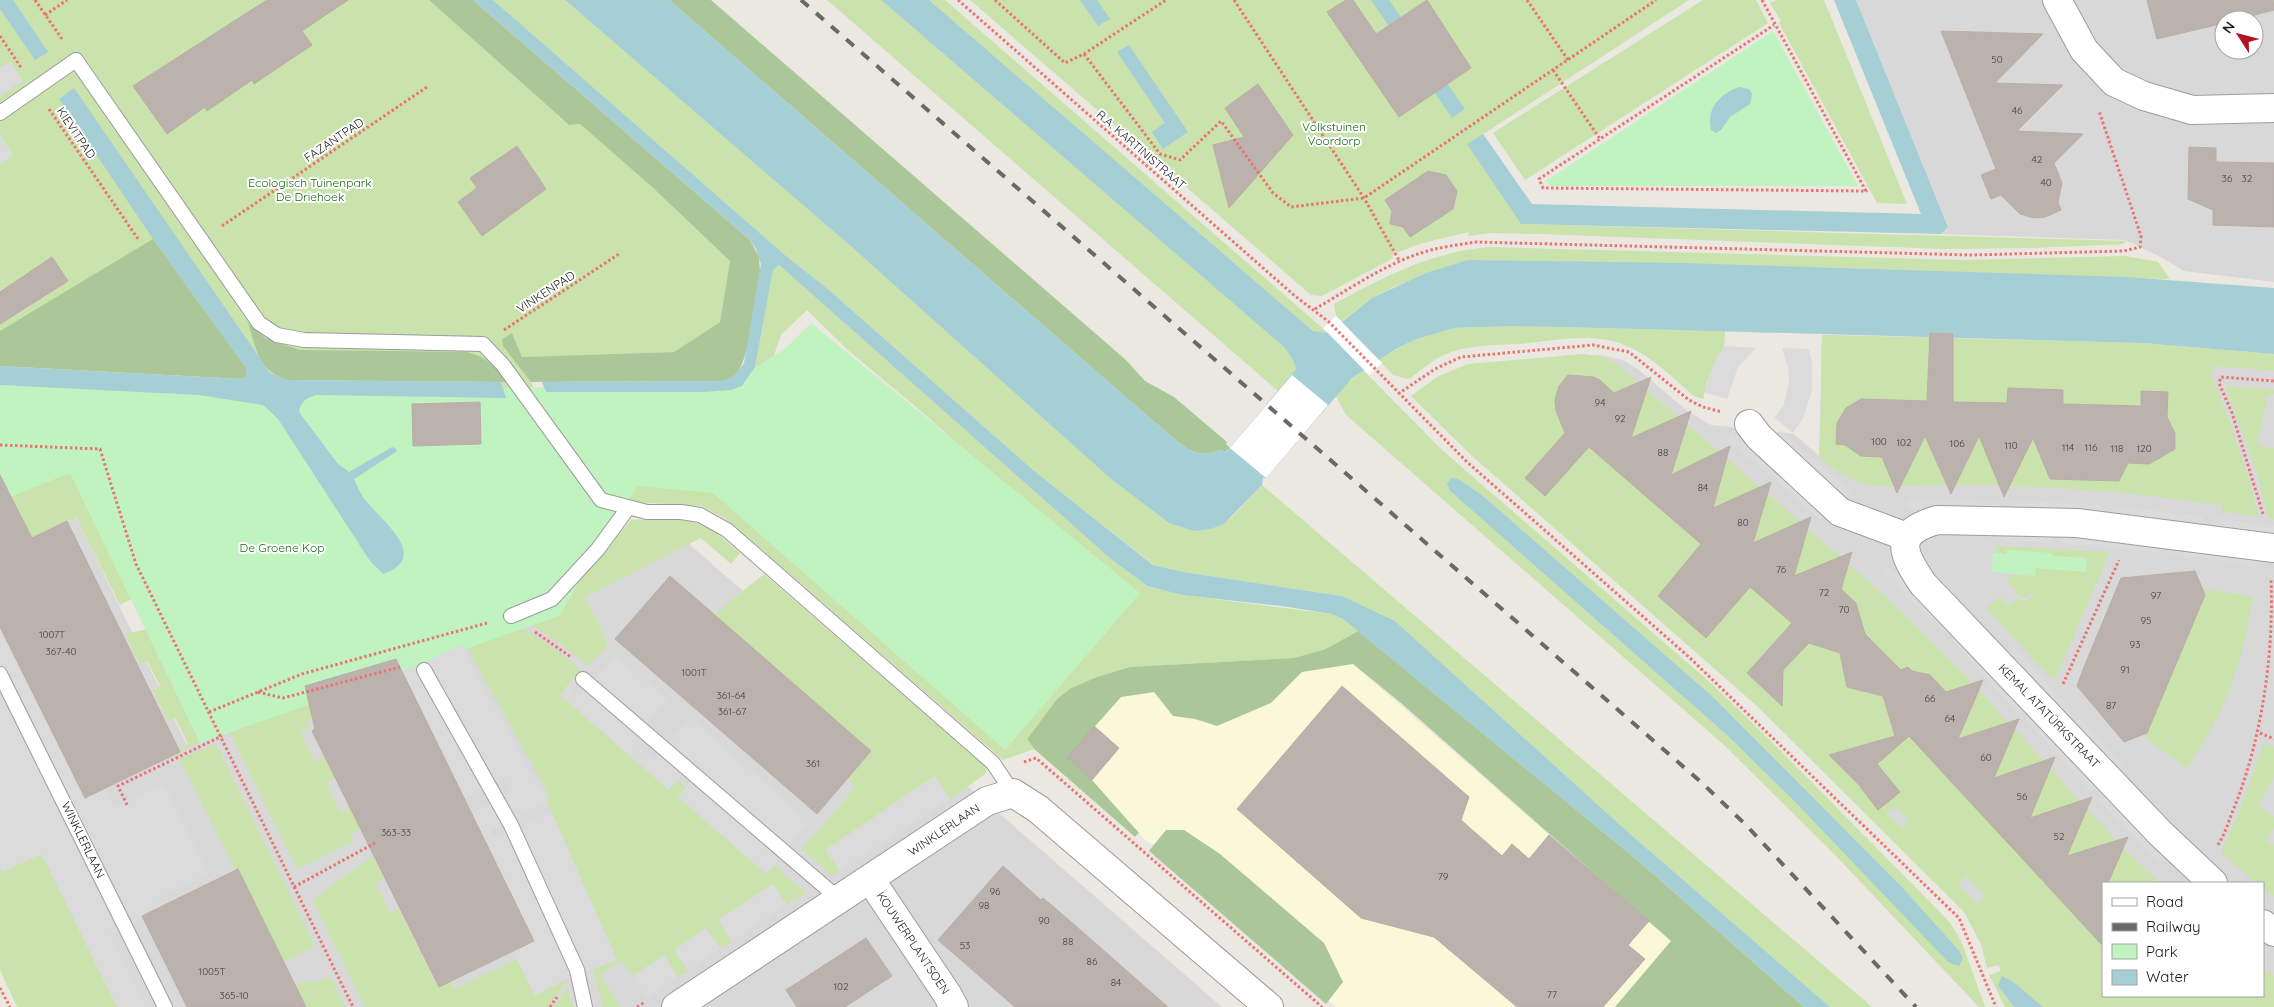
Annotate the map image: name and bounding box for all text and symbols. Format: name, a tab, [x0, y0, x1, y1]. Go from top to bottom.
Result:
north arrow	[2214, 10, 2264, 60]
text: N	[2218, 18, 2239, 37]
house number: 50	[1991, 53, 2003, 66]
street label: KIEVITPAD	[54, 104, 99, 162]
house number: 46	[2012, 104, 2023, 117]
street label: R.A. KARTINISTRAAT	[1094, 107, 1189, 192]
street label: FAZANTPAD	[301, 114, 367, 165]
park label: Volkstuinen Voordorp	[1302, 119, 1366, 148]
house number: 42	[2032, 153, 2043, 166]
house number: 36	[2222, 172, 2233, 185]
house number: 32	[2242, 172, 2253, 185]
park label: Ecologisch Tuinenpark De Driehoek	[248, 175, 372, 204]
house number: 40	[2040, 176, 2052, 189]
street label: VINKENPAD	[514, 267, 578, 316]
house number: 94	[1595, 396, 1605, 409]
house number: 92	[1614, 412, 1626, 425]
house number: 100	[1871, 435, 1887, 448]
house number: 102	[1896, 436, 1912, 449]
house number: 106	[1949, 437, 1965, 450]
house number: 110	[2004, 439, 2018, 452]
house number: 114	[2062, 441, 2074, 454]
house number: 116	[2085, 441, 2098, 454]
house number: 118	[2111, 442, 2123, 455]
house number: 120	[2136, 442, 2152, 455]
house number: 88	[1658, 446, 1668, 459]
house number: 84	[1698, 481, 1708, 494]
house number: 80	[1737, 516, 1749, 529]
park label: De Groene Kop	[240, 540, 324, 555]
house number: 76	[1776, 563, 1787, 576]
house number: 72	[1819, 586, 1830, 599]
house number: 97	[2151, 589, 2161, 602]
house number: 70	[1838, 603, 1850, 616]
house number: 95	[2140, 614, 2152, 627]
house number: 1007T	[39, 628, 65, 641]
house number: 93	[2130, 638, 2140, 651]
house number: 367-40	[46, 645, 76, 658]
street label: KEMAL ATATÜRKSTRAAT	[1996, 660, 2103, 771]
house number: 91	[2120, 663, 2130, 676]
house number: 1001T	[681, 666, 707, 679]
house number: 361-64	[717, 689, 745, 702]
house number: 66	[1925, 692, 1936, 705]
house number: 87	[2106, 699, 2116, 712]
house number: 361-67	[718, 705, 746, 718]
house number: 64	[1945, 712, 1955, 725]
house number: 60	[1980, 751, 1992, 764]
house number: 361	[806, 757, 820, 770]
house number: 56	[2017, 790, 2028, 803]
street label: WINKLERLAAN	[58, 799, 108, 881]
street label: WINKLERLAAN	[905, 800, 982, 859]
house number: 363-33	[381, 826, 411, 839]
house number: 52	[2054, 830, 2065, 843]
house number: 79	[1438, 870, 1449, 883]
legend	[2102, 882, 2264, 997]
house number: 96	[990, 885, 1001, 898]
street label: KOUWERPLANTSOEN	[873, 888, 953, 997]
text: Road	[2146, 892, 2183, 911]
house number: 98	[979, 899, 989, 912]
house number: 90	[1038, 914, 1050, 927]
text: Railway	[2146, 917, 2201, 936]
house number: 88	[1063, 935, 1073, 948]
house number: 53	[960, 939, 970, 952]
text: Park	[2146, 942, 2178, 961]
house number: 86	[1087, 955, 1098, 968]
house number: 1005T	[198, 965, 226, 978]
text: Water	[2146, 967, 2189, 986]
house number: 84	[1111, 976, 1121, 989]
house number: 102	[833, 980, 849, 993]
house number: 77	[1547, 988, 1557, 1001]
house number: 365-10	[219, 989, 249, 1002]

